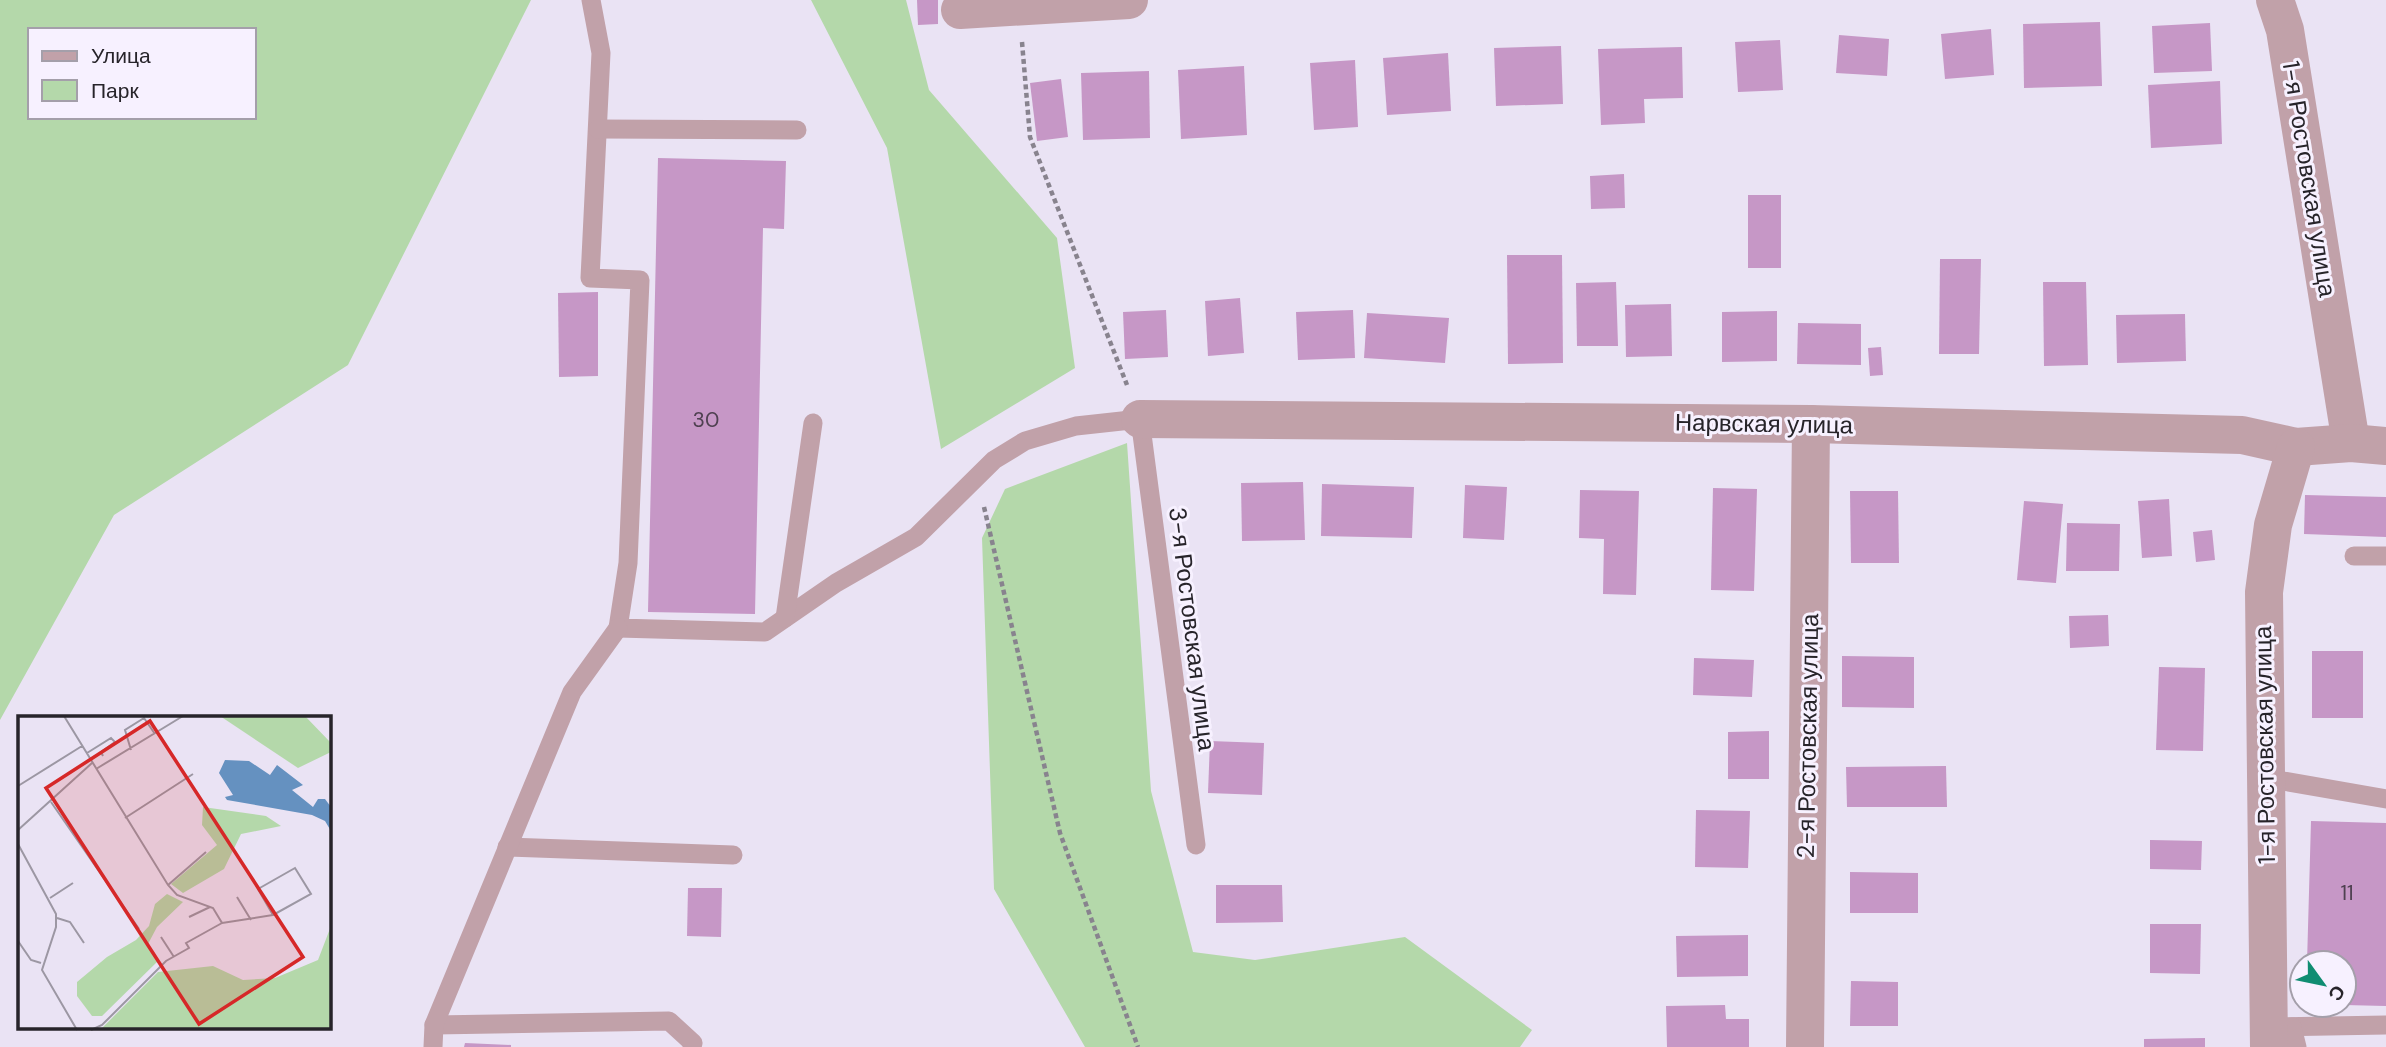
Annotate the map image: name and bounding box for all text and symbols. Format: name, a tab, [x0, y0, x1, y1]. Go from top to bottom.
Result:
legend	[28, 28, 256, 119]
text: Улица	[91, 42, 151, 70]
street label: 1-я Ростовская улица	[2276, 59, 2344, 300]
text: Парк	[91, 77, 139, 105]
house number: 30	[693, 406, 719, 434]
street label: Нарвская улица	[1675, 406, 1854, 441]
street label: 3-я Ростовская улица	[1162, 505, 1223, 753]
street label: 2-я Ростовская улица	[1790, 613, 1825, 859]
street label: 1-я Ростовская улица	[2247, 625, 2282, 864]
inset map	[18, 716, 331, 1030]
house number: 11	[2340, 879, 2354, 907]
north arrow	[2288, 949, 2358, 1019]
text: С	[2322, 980, 2351, 1006]

